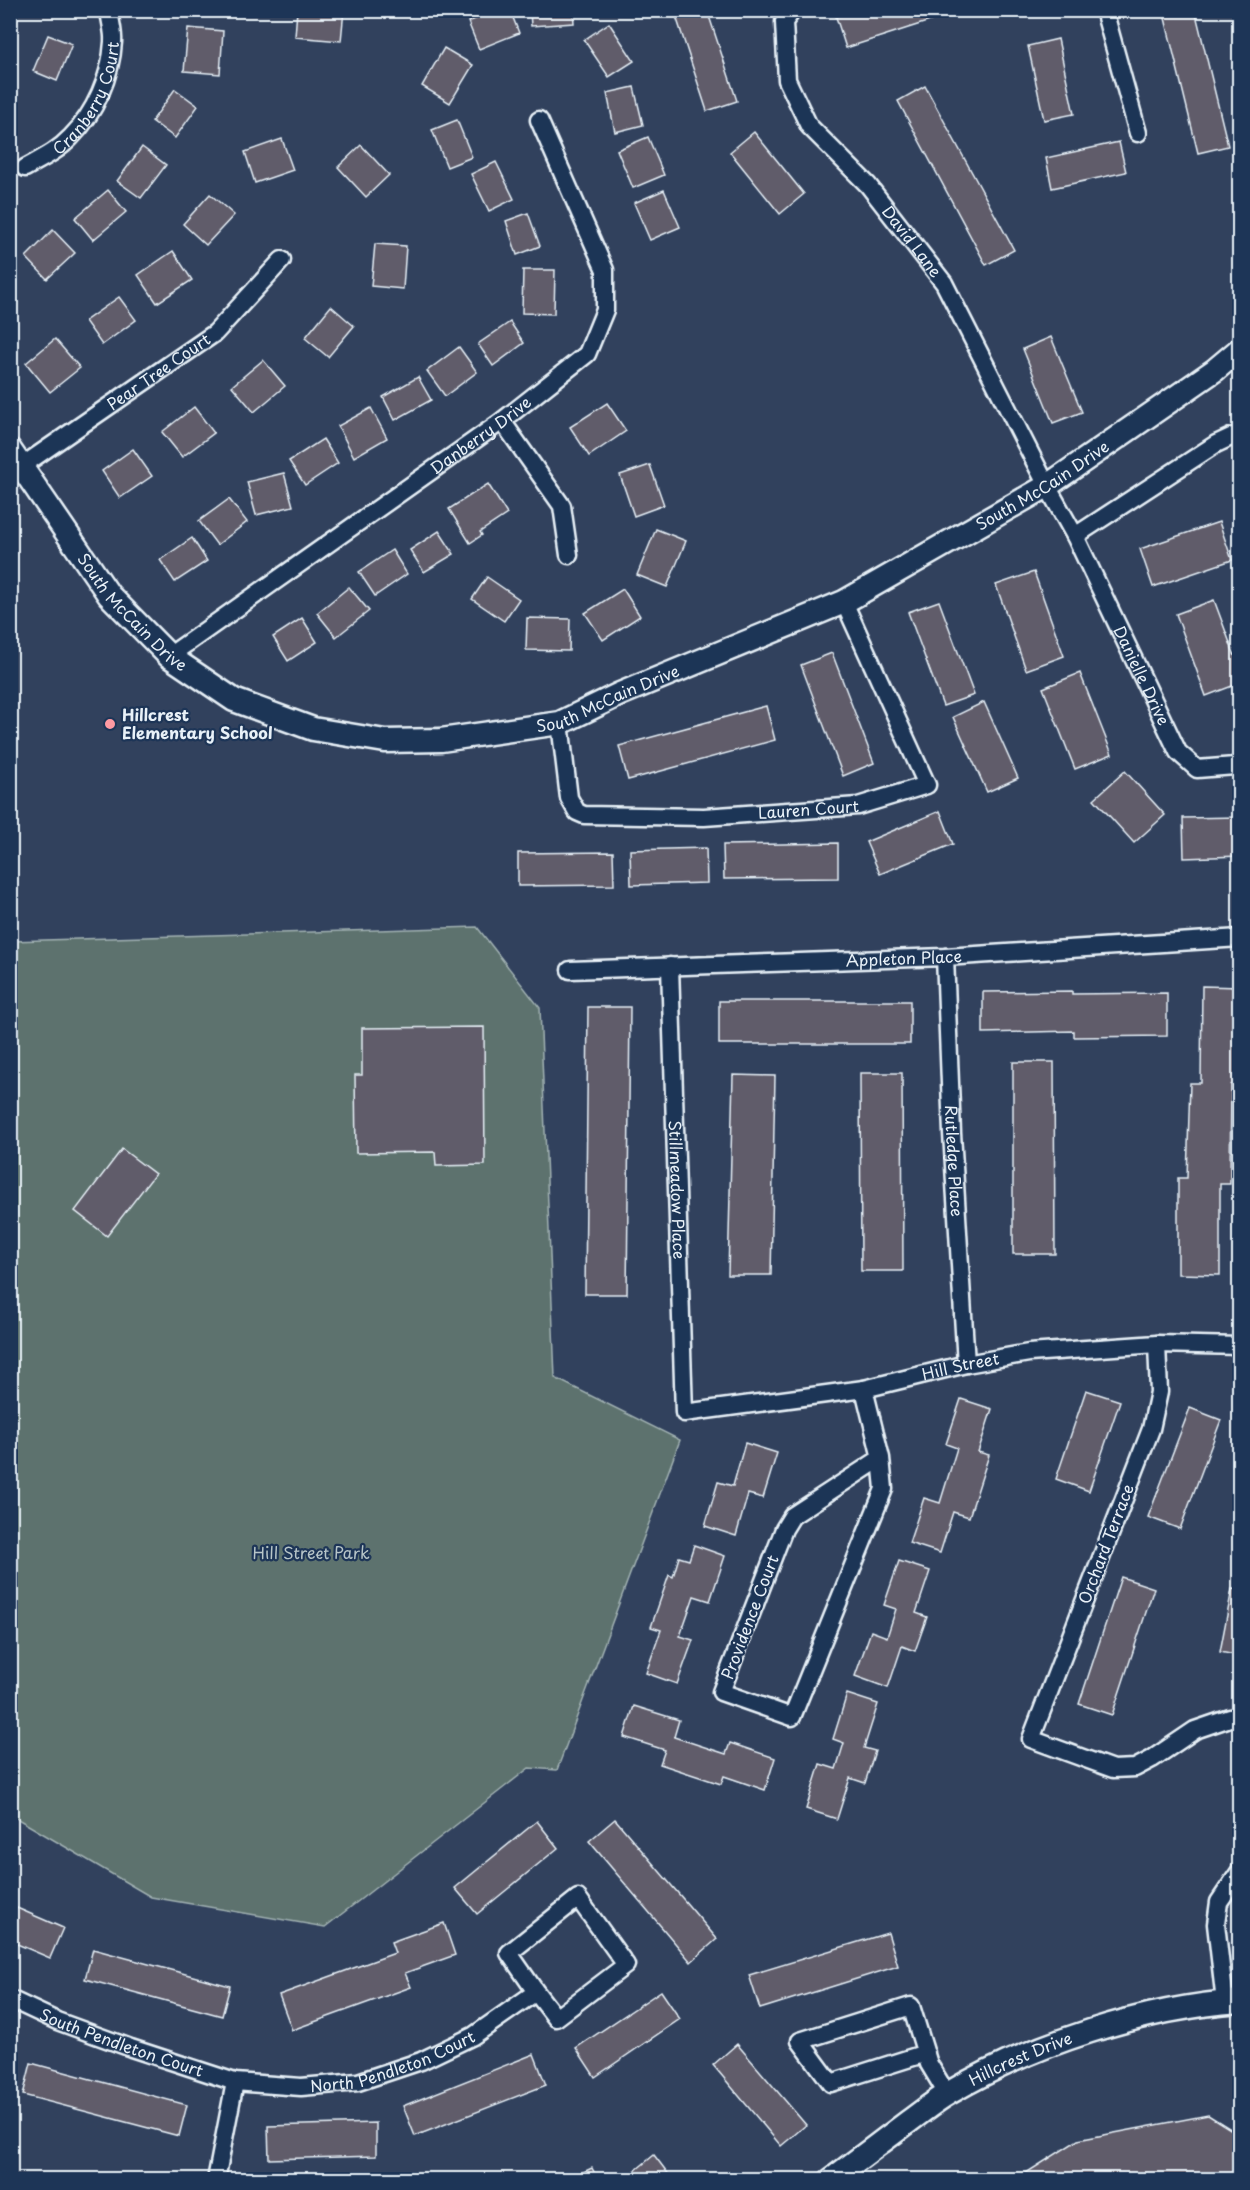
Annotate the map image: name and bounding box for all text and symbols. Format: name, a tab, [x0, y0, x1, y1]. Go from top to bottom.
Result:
street label: Cranberry Court	[47, 40, 124, 160]
street label: David Lane	[877, 200, 948, 282]
street label: Pear Tree Court	[101, 326, 215, 415]
street label: Danberry Drive	[425, 389, 536, 479]
street label: South McCain Drive	[971, 434, 1113, 535]
street label: South McCain Drive	[73, 548, 193, 676]
street label: Danielle Drive	[1108, 621, 1176, 729]
street label: South McCain Drive	[535, 658, 683, 737]
place label: Hillcrest Elementary School	[122, 702, 273, 744]
marker: Hillcrest Elementary School	[103, 717, 117, 731]
street label: Lauren Court	[757, 793, 860, 824]
street label: Appleton Place	[845, 943, 962, 971]
street label: Rutledge Place	[940, 1105, 970, 1217]
street label: Stillmeadow Place	[664, 1120, 692, 1260]
street label: Hill Street	[919, 1345, 1001, 1385]
street label: Orchard Terrace	[1071, 1480, 1139, 1607]
park label: Hill Street Park	[252, 1540, 370, 1564]
street label: Providence Court	[714, 1551, 784, 1682]
street label: South Pendleton Court	[36, 2002, 207, 2082]
street label: North Pendleton Court	[309, 2024, 479, 2097]
street label: Hillcrest Drive	[964, 2025, 1075, 2091]

